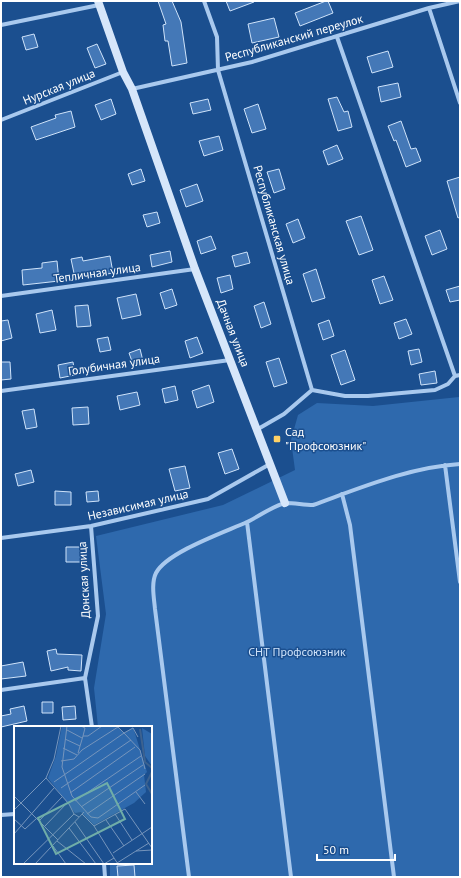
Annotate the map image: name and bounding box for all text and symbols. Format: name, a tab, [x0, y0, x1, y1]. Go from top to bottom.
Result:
street label: Республиканский переулок	[223, 11, 365, 64]
street label: Нурская улица	[20, 65, 97, 108]
street label: Республиканская улица	[250, 164, 299, 286]
street label: Тепличная улица	[52, 259, 142, 286]
street label: Дачная улица	[214, 297, 253, 369]
street label: Голубичная улица	[67, 351, 161, 378]
place label: Сад "Профсоюзник"	[285, 424, 366, 453]
marker: Сад "Профсоюзник"	[272, 434, 282, 444]
street label: Независимая улица	[86, 486, 190, 523]
street label: Донская улица	[74, 541, 93, 619]
park label: СНТ Профсоюзник	[248, 644, 346, 659]
inset map	[14, 726, 152, 864]
scale bar	[317, 836, 395, 862]
text: 50 m	[323, 842, 349, 857]

